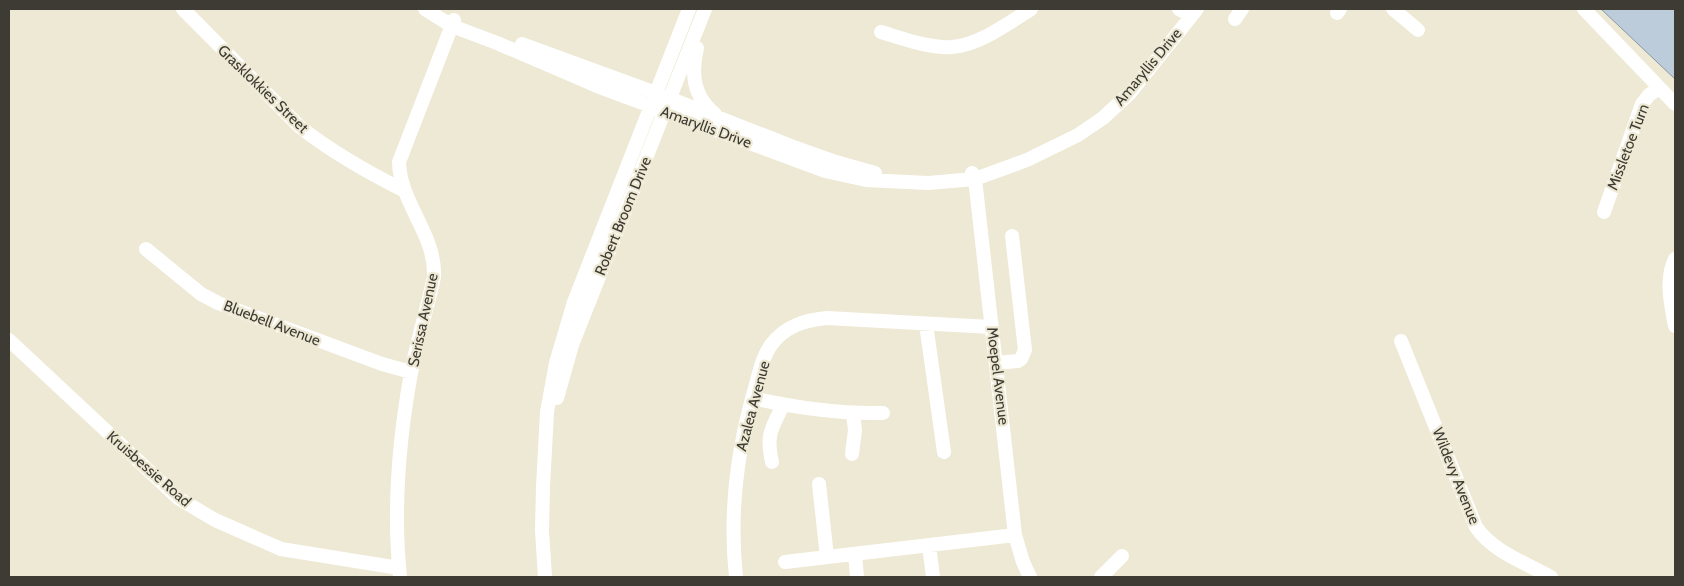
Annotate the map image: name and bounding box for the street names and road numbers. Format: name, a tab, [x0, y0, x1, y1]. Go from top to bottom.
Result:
street label: Amaryllis Drive	[1110, 24, 1186, 109]
street label: Grasklokkies Street	[214, 41, 312, 137]
street label: Missletoe Turn	[1603, 101, 1653, 193]
street label: Amaryllis Drive	[658, 102, 754, 152]
street label: Robert Broom Drive	[591, 154, 655, 278]
street label: Serissa Avenue	[404, 271, 442, 368]
street label: Bluebell Avenue	[221, 296, 323, 350]
street label: Moepel Avenue	[983, 326, 1013, 426]
street label: Azalea Avenue	[732, 359, 774, 453]
street label: Wildevy Avenue	[1428, 425, 1484, 527]
street label: Kruisbessie Road	[103, 428, 195, 510]

